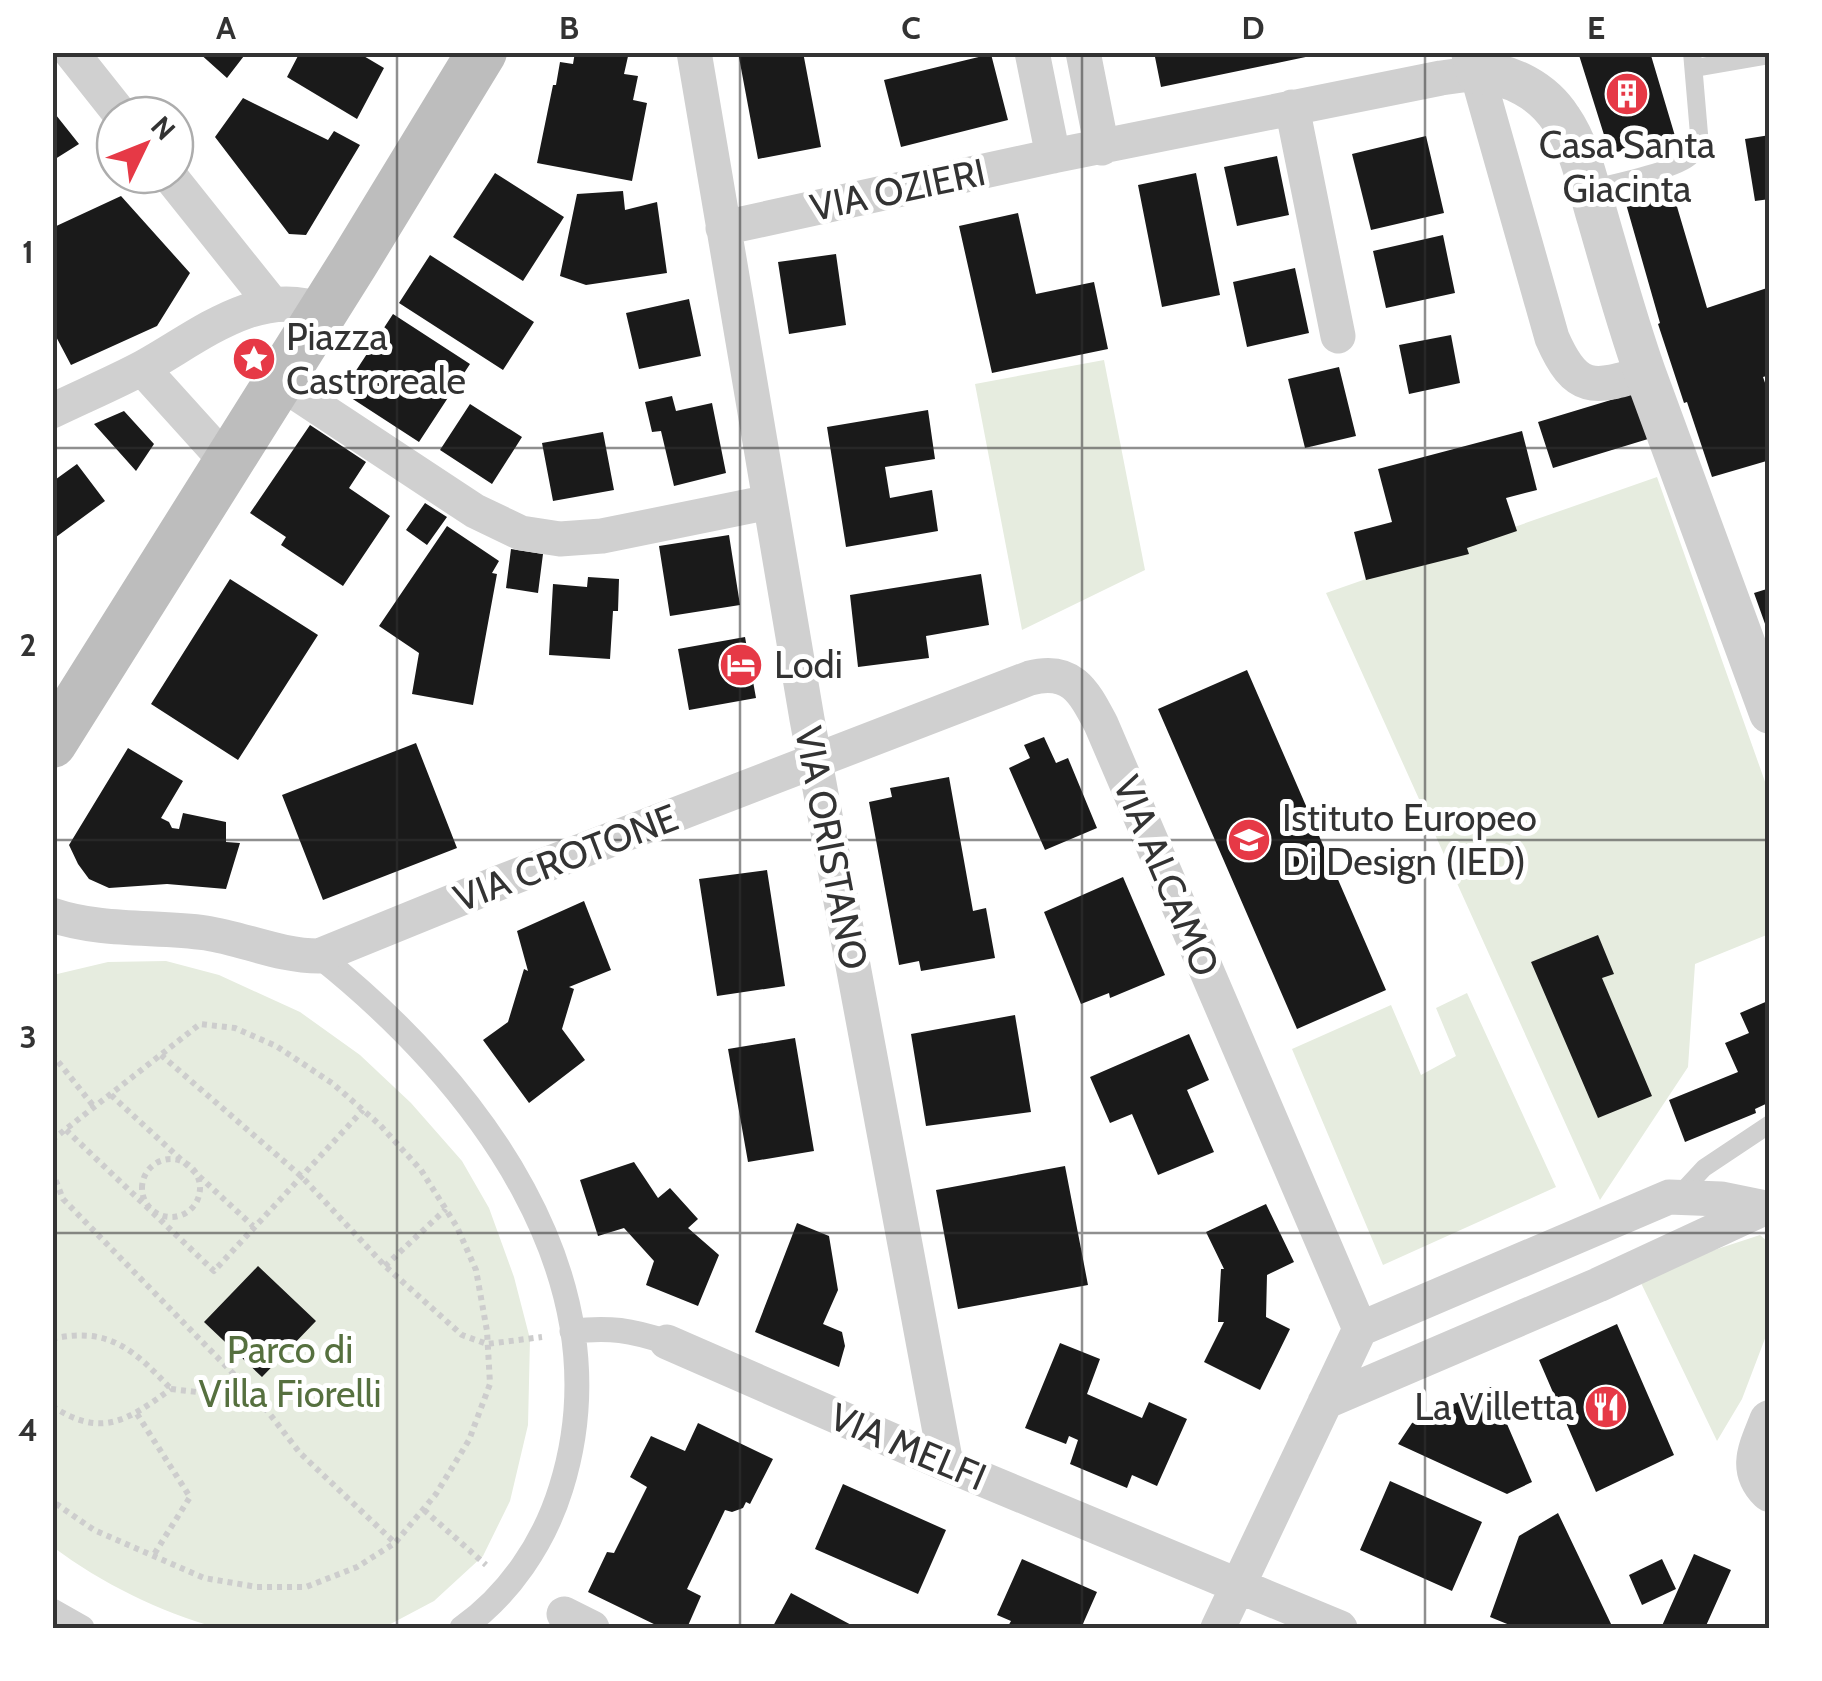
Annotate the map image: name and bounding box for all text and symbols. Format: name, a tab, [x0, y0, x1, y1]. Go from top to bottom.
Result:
text: A	[216, 8, 236, 47]
text: B	[559, 8, 579, 47]
text: C	[901, 8, 921, 47]
text: D	[1241, 8, 1265, 47]
text: E	[1587, 8, 1605, 47]
building icon: Casa Santa Giacinta	[1604, 71, 1650, 117]
north arrow	[95, 95, 195, 195]
text: N	[144, 109, 182, 147]
place label: Casa Santa Giacinta	[1539, 121, 1715, 212]
street label: VIA OZIERI	[806, 148, 990, 231]
text: 1	[22, 232, 34, 271]
place label: Piazza Castroreale	[286, 313, 466, 404]
place icon: Piazza Castroreale	[231, 336, 277, 382]
text: 2	[20, 625, 36, 664]
place label: Lodi	[774, 641, 843, 688]
hotel icon: Lodi	[718, 642, 764, 688]
street label: VIA ORISTANO	[785, 722, 878, 973]
street label: VIA ALCAMO	[1103, 769, 1230, 983]
street label: VIA CROTONE	[447, 793, 684, 922]
place label: Istituto Europeo Di Design (IED)	[1282, 794, 1537, 885]
school or university icon: Istituto Europeo Di Design (IED)	[1226, 817, 1272, 863]
text: 3	[19, 1017, 37, 1056]
park label: Parco di Villa Fiorelli	[198, 1326, 382, 1417]
place label: La Villetta	[1414, 1383, 1574, 1430]
restaurant icon: La Villetta	[1583, 1384, 1629, 1430]
street label: VIA MELFI	[823, 1393, 993, 1500]
text: 4	[18, 1410, 38, 1449]

